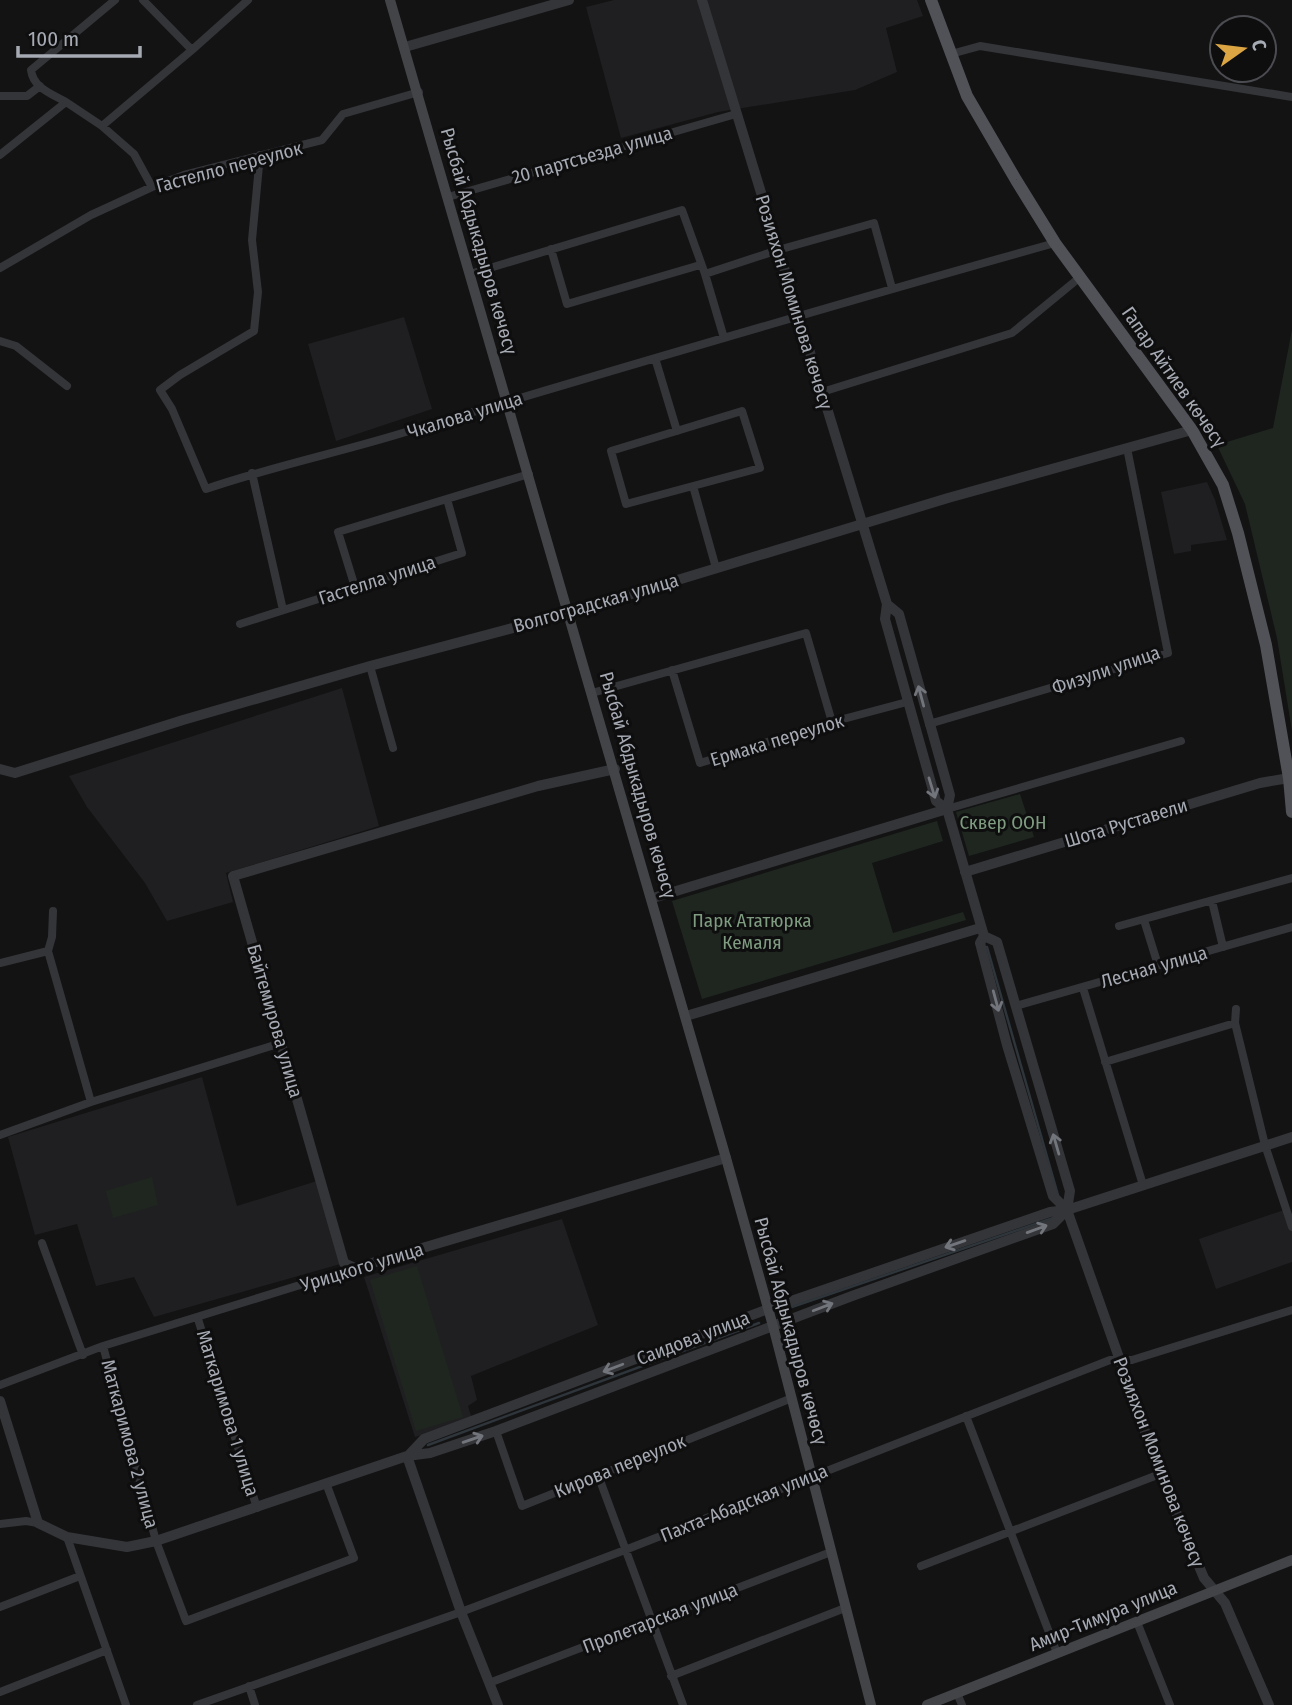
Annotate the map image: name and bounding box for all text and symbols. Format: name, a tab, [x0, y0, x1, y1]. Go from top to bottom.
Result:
scale bar	[18, 14, 140, 58]
north arrow	[1208, 14, 1278, 84]
text: 100 m	[28, 26, 79, 52]
text: С	[1247, 37, 1271, 53]
street label: 20 партсъезда улица	[509, 121, 675, 189]
street label: Рысбай Абдыкадыров көчөсү	[436, 125, 523, 357]
street label: Гастелло переулок	[153, 136, 305, 198]
street label: Розияхон Моминова көчөсү	[750, 192, 838, 412]
street label: Гапар Айтиев көчөсү	[1117, 302, 1231, 452]
street label: Чкалова улица	[405, 387, 525, 443]
street label: Гастелла улица	[316, 550, 438, 610]
street label: Волгоградская улица	[511, 568, 681, 638]
street label: Физули улица	[1049, 641, 1163, 699]
street label: Рысбай Абдыкадыров көчөсү	[595, 669, 682, 901]
one-way arrow	[914, 685, 927, 708]
street label: Ермака переулок	[708, 709, 846, 771]
one-way arrow	[927, 777, 940, 799]
street label: Шота Руставели	[1062, 793, 1190, 853]
park label: Сквер ООН	[959, 811, 1047, 834]
park label: Парк Ататюрка Кемаля	[692, 909, 812, 954]
street label: Лесная улица	[1098, 941, 1210, 993]
street label: Байтемирова улица	[242, 942, 308, 1100]
one-way arrow	[990, 990, 1003, 1012]
one-way arrow	[1049, 1134, 1062, 1156]
street label: Рысбай Абдыкадыров көчөсү	[750, 1215, 833, 1448]
one-way arrow	[1026, 1222, 1048, 1235]
street label: Урицкого улица	[297, 1237, 426, 1297]
one-way arrow	[944, 1238, 966, 1251]
one-way arrow	[812, 1300, 834, 1312]
street label: Саидова улица	[633, 1306, 753, 1370]
street label: Маткаримова 1 улица	[192, 1327, 264, 1499]
street label: Розияхон Моминова көчөсү	[1108, 1354, 1210, 1571]
street label: Маткаримова 2 улица	[96, 1357, 164, 1531]
one-way arrow	[602, 1363, 624, 1375]
street label: Кирова переулок	[551, 1429, 689, 1503]
one-way arrow	[462, 1432, 484, 1445]
street label: Пахта-Абадская улица	[657, 1459, 831, 1547]
street label: Амир-Тимура улица	[1026, 1576, 1180, 1656]
street label: Пролетарская улица	[579, 1578, 741, 1658]

